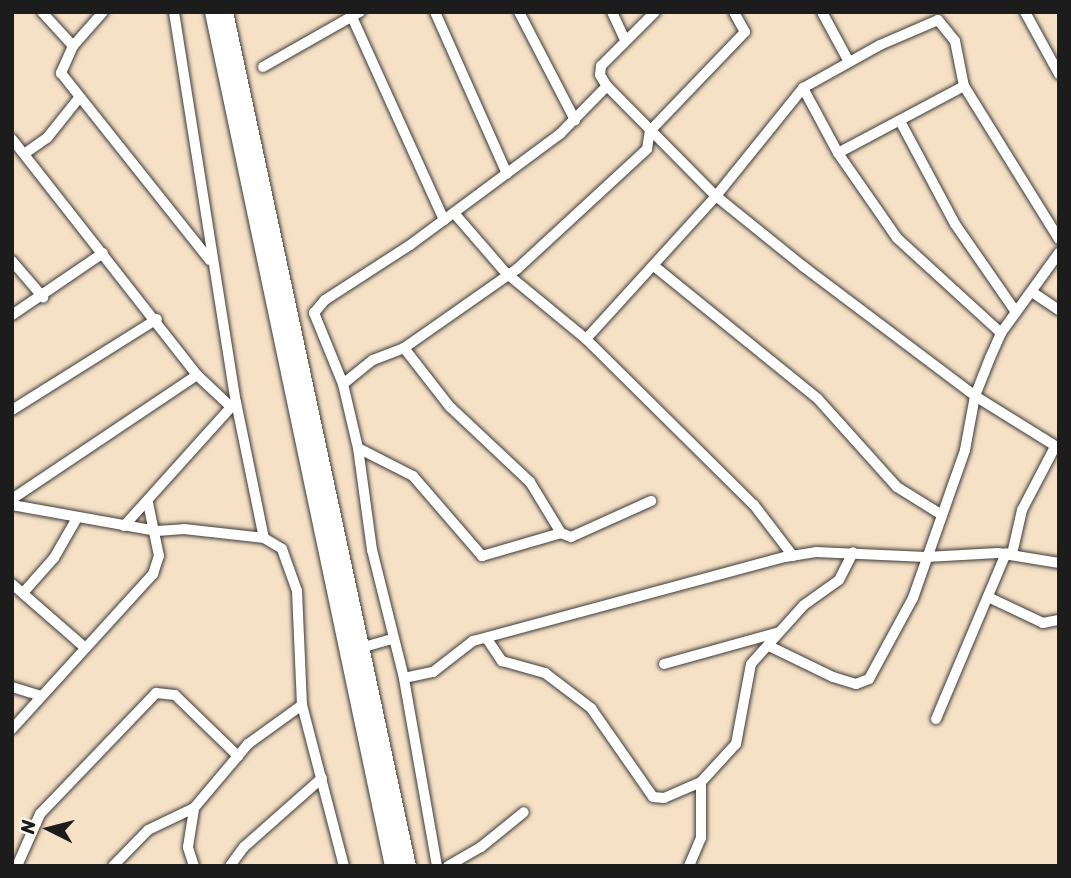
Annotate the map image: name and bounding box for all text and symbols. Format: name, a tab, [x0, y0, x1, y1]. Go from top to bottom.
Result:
north arrow	[14, 794, 84, 864]
text: N	[11, 818, 45, 835]

